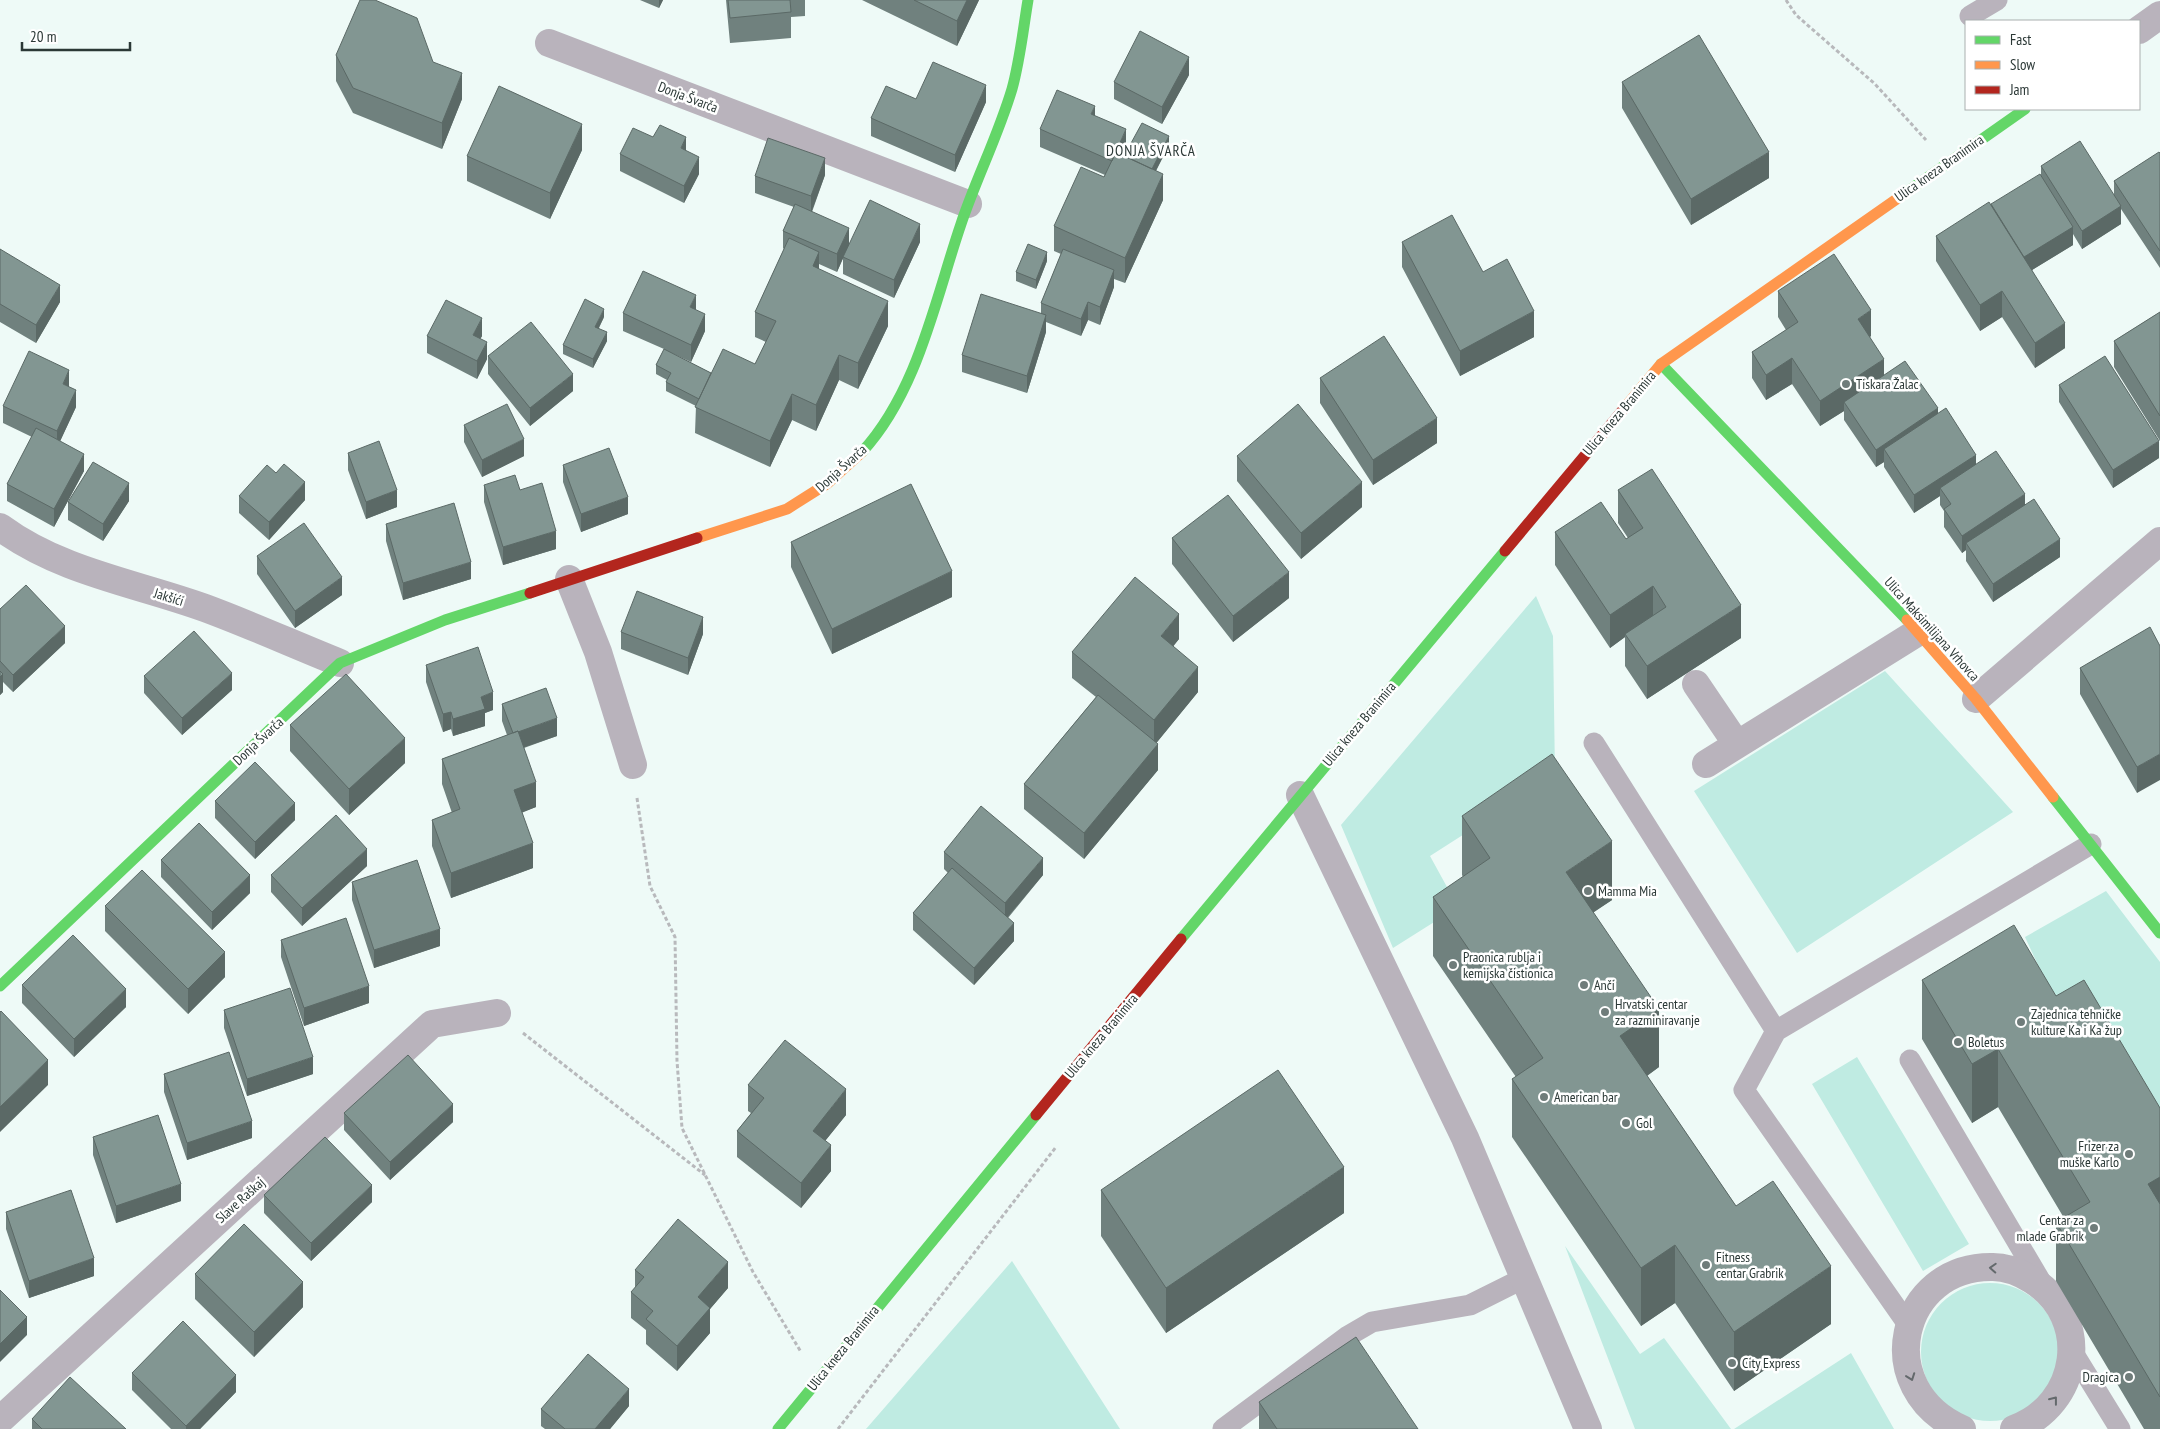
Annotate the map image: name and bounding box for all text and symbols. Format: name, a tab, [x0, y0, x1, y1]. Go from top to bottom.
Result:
scale bar	[22, 20, 130, 52]
legend	[1965, 20, 2140, 110]
text: 20 m	[30, 27, 56, 46]
text: Fast	[2010, 30, 2031, 49]
text: Slow	[2010, 55, 2035, 74]
street label: Donja Švarča	[656, 77, 720, 117]
text: Jam	[2009, 80, 2029, 99]
street label: Ulica kneza Branimira	[1891, 131, 1987, 205]
district label: DONJA ŠVARČA	[1106, 141, 1196, 160]
street label: Ulica kneza Branimira	[1578, 367, 1660, 459]
place label: Tiskara Žalac	[1856, 375, 1919, 393]
marker: Tiskara Žalac	[1840, 378, 1852, 390]
street label: Donja Švarča	[812, 440, 870, 496]
street label: Ulica Maksimilijana Vrhovca	[1880, 573, 1984, 685]
street label: Jakšići	[151, 584, 186, 610]
street label: Ulica kneza Branimira	[1318, 678, 1400, 770]
street label: Donja Švarča	[229, 713, 287, 769]
place label: Mamma Mia	[1598, 882, 1657, 900]
marker: Mamma Mia	[1582, 885, 1594, 897]
place label: Praonica rublja i kemijska čistionica	[1463, 948, 1553, 982]
marker: Praonica rublja i kemijska čistionica	[1447, 959, 1459, 971]
place label: Anči	[1594, 976, 1615, 994]
marker: Anči	[1578, 979, 1590, 991]
street label: Ulica kneza Branimira	[1060, 990, 1142, 1082]
place label: Hrvatski centar za razminiravanje	[1615, 995, 1700, 1029]
place label: Zajednica tehničke kulture Ka i Ka žup	[2031, 1005, 2122, 1039]
marker: Hrvatski centar za razminiravanje	[1599, 1006, 1611, 1018]
marker: Zajednica tehničke kulture Ka i Ka žup	[2015, 1016, 2027, 1028]
place label: Boletus	[1968, 1033, 2005, 1051]
marker: Boletus	[1952, 1036, 1964, 1048]
place label: American bar	[1554, 1088, 1618, 1106]
marker: American bar	[1538, 1091, 1550, 1103]
place label: Gol	[1636, 1114, 1653, 1132]
marker: Gol	[1620, 1117, 1632, 1129]
place label: Frizer za muške Karlo	[2060, 1137, 2119, 1171]
marker: Frizer za muške Karlo	[2123, 1148, 2135, 1160]
street label: Slave Raškaj	[212, 1173, 268, 1227]
place label: Centar za mlade Grabrik	[2017, 1211, 2085, 1245]
marker: Centar za mlade Grabrik	[2088, 1222, 2100, 1234]
place label: Fitness centar Grabrik	[1716, 1248, 1784, 1282]
marker: Fitness centar Grabrik	[1700, 1259, 1712, 1271]
one-way arrow	[1989, 1263, 1997, 1274]
street label: Ulica kneza Branimira	[803, 1302, 883, 1394]
place label: City Express	[1742, 1354, 1800, 1372]
marker: City Express	[1726, 1357, 1738, 1369]
place label: Dragica	[2083, 1368, 2119, 1386]
marker: Dragica	[2123, 1371, 2135, 1383]
one-way arrow	[1905, 1372, 1915, 1381]
one-way arrow	[2049, 1397, 2057, 1406]

